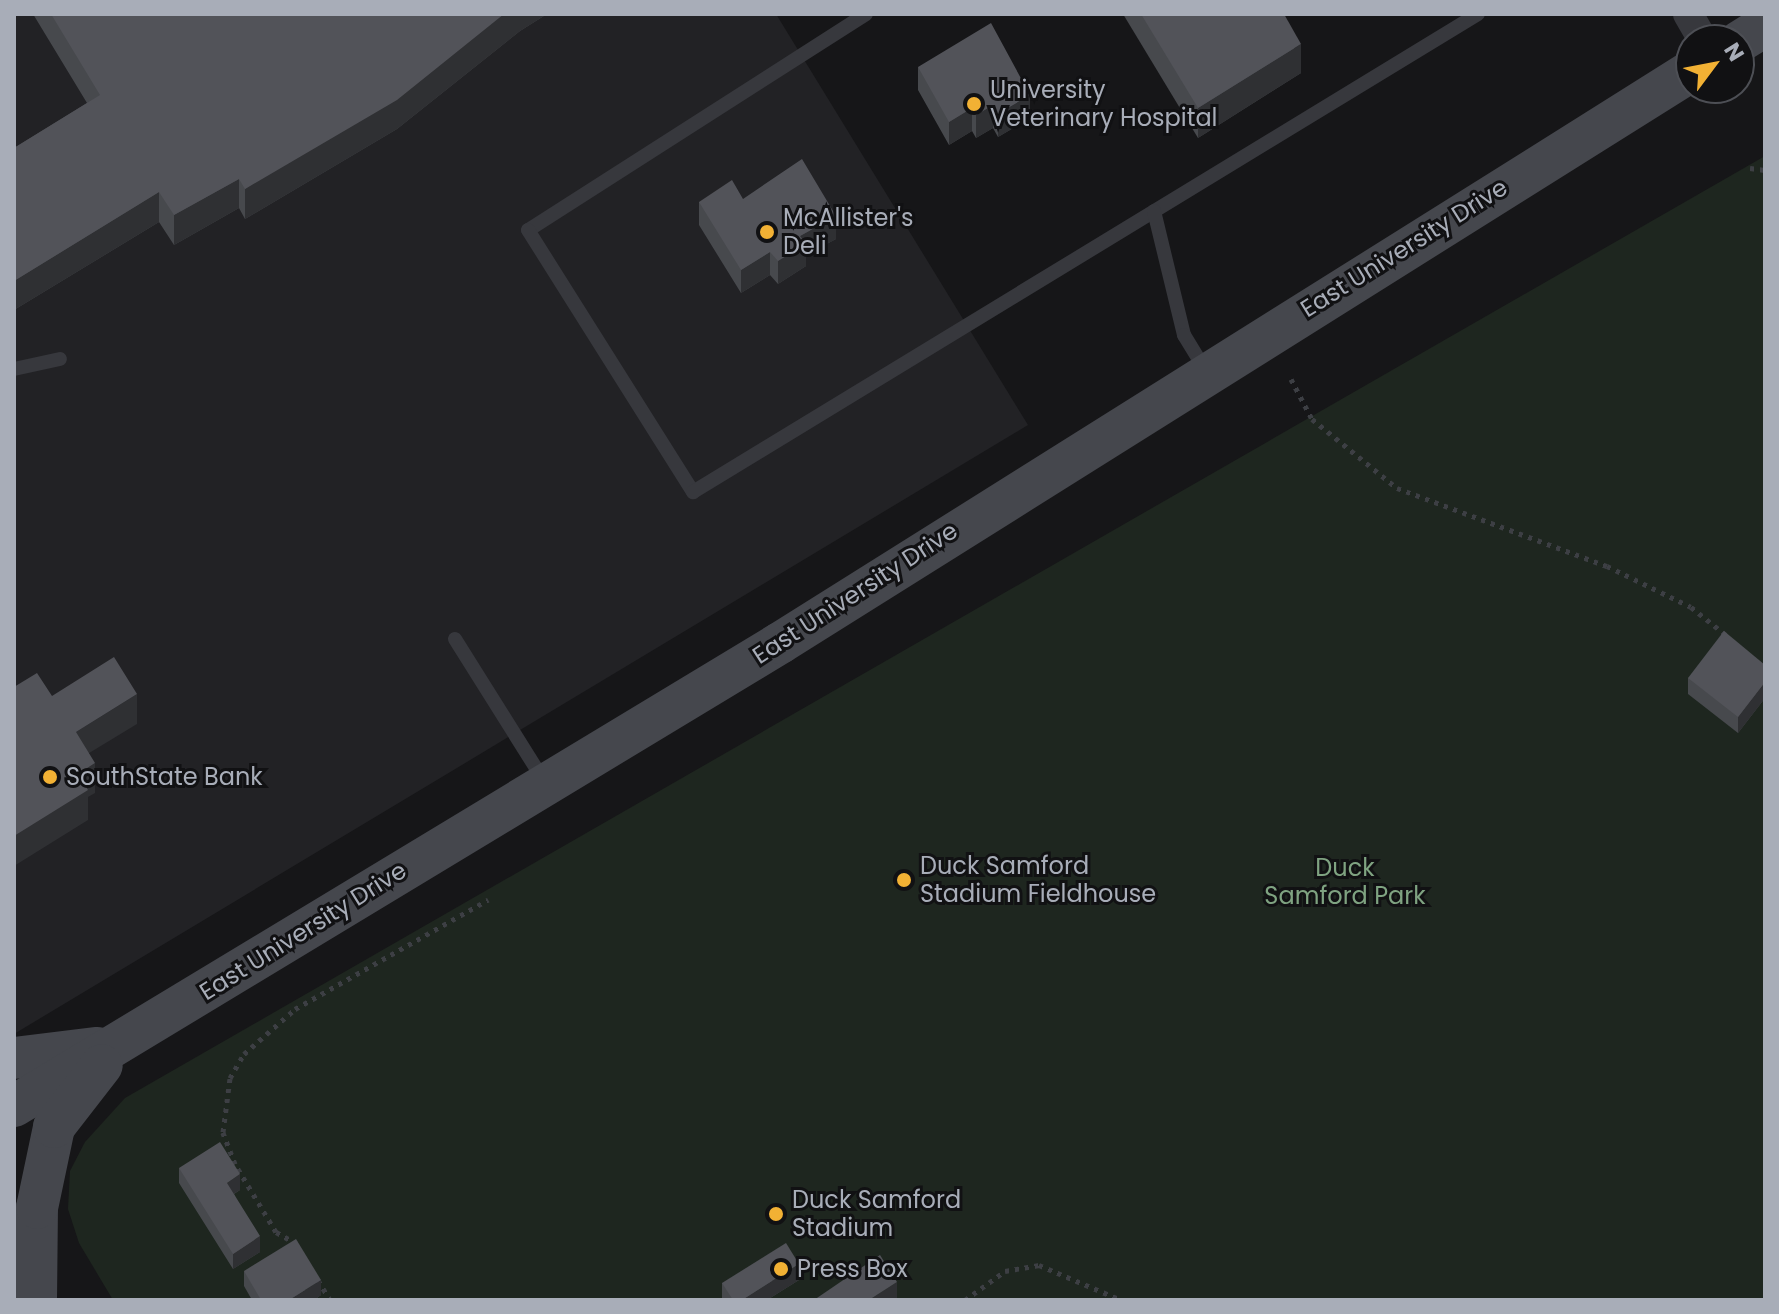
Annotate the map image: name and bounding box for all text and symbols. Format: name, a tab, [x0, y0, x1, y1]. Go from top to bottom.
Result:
north arrow	[1675, 24, 1755, 104]
text: N	[1717, 37, 1752, 67]
place label: University Veterinary Hospital	[990, 76, 1218, 132]
marker: University Veterinary Hospital	[965, 95, 983, 113]
street label: East University Drive	[1295, 173, 1513, 323]
place label: McAllister's Deli	[783, 204, 914, 260]
marker: McAllister's Deli	[758, 223, 776, 241]
street label: East University Drive	[747, 516, 963, 670]
place label: SouthState Bank	[66, 763, 263, 791]
marker: SouthState Bank	[41, 768, 59, 786]
place label: Duck Samford Stadium Fieldhouse	[920, 852, 1156, 908]
park label: Duck Samford Park	[1264, 854, 1426, 910]
street label: East University Drive	[194, 856, 412, 1006]
marker: Duck Samford Stadium Fieldhouse	[895, 871, 913, 889]
place label: Duck Samford Stadium	[792, 1186, 961, 1242]
marker: Duck Samford Stadium	[767, 1205, 785, 1223]
place label: Press Box	[797, 1255, 908, 1283]
marker: Press Box	[772, 1260, 790, 1278]

